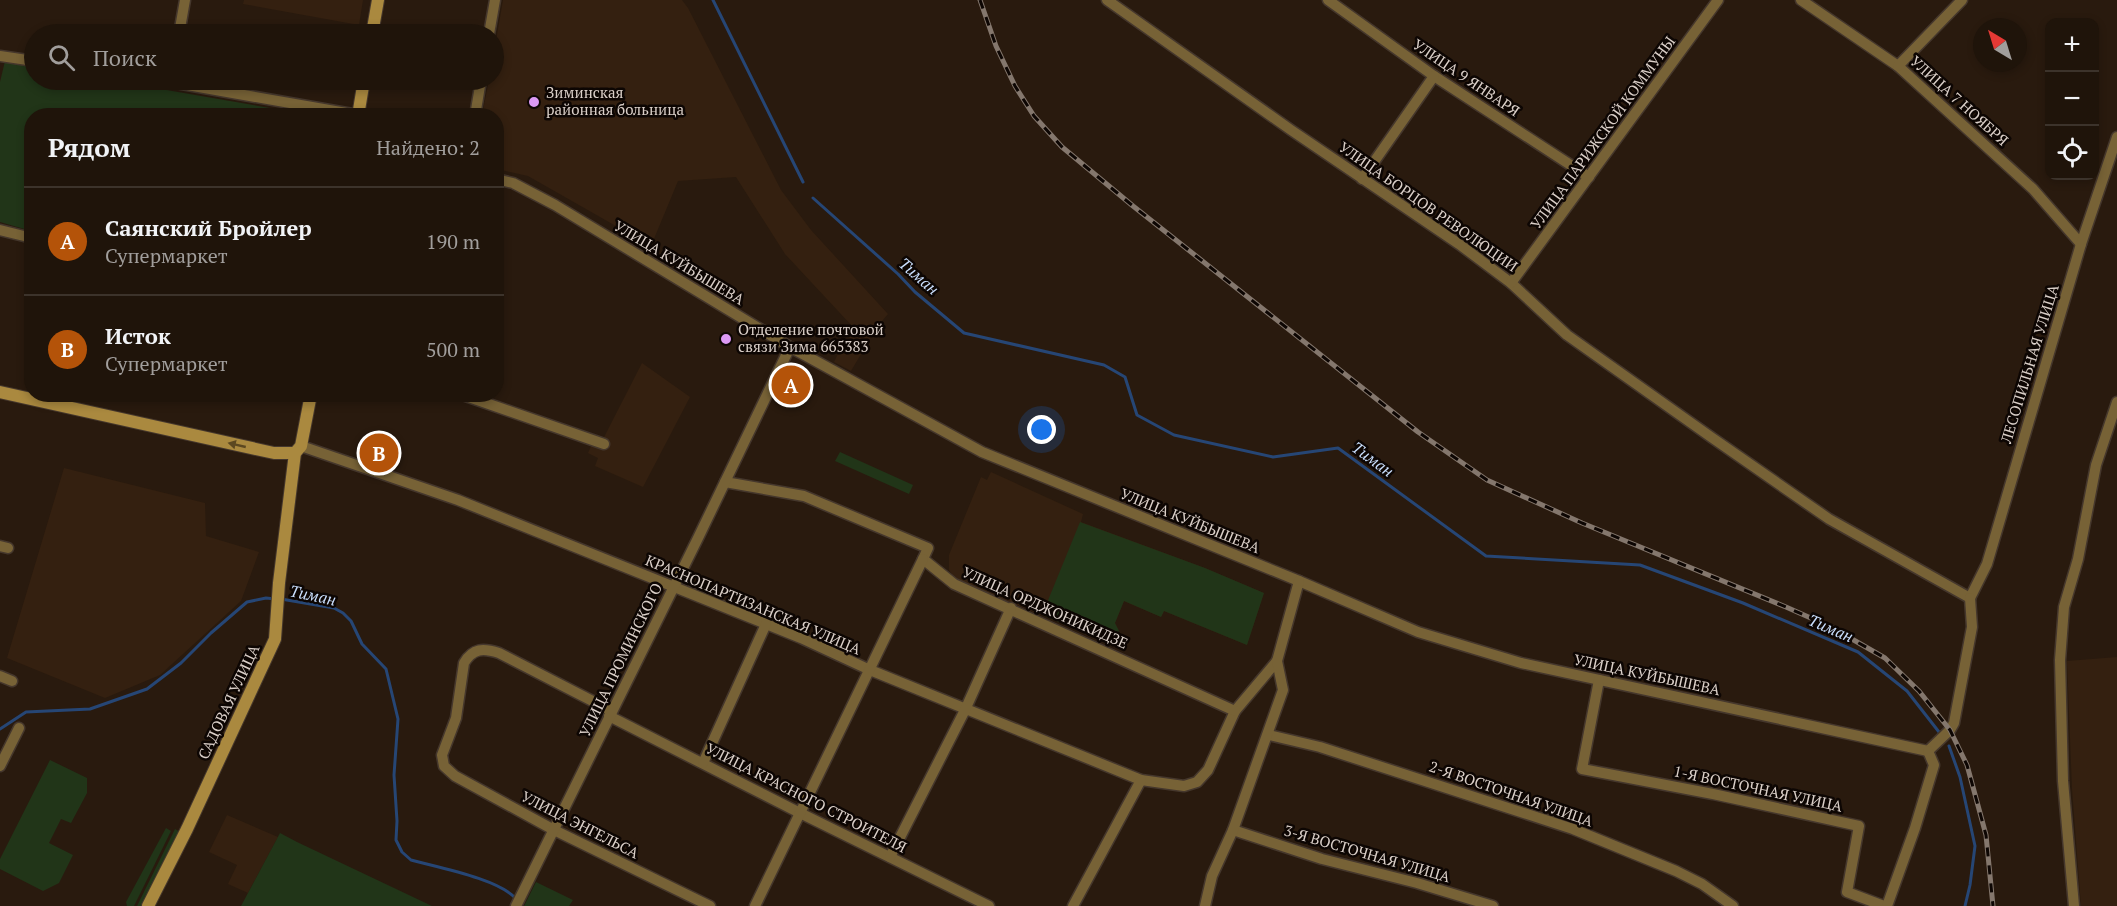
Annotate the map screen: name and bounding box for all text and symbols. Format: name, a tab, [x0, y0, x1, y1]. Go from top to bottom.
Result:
north arrow	[1973, 18, 2027, 72]
map controls	[2045, 18, 2099, 180]
button: +	[2045, 18, 2099, 72]
search box	[24, 24, 504, 90]
street label: УЛИЦА ПАРИЖСКОЙ КОММУНЫ	[1525, 32, 1679, 233]
street label: УЛИЦА 9 ЯНВАРЯ	[1409, 34, 1524, 121]
icon: search	[45, 41, 78, 74]
text: Поиск	[93, 43, 157, 72]
street label: УЛИЦА 7 НОЯБРЯ	[1906, 51, 2013, 150]
button: −	[2045, 72, 2099, 126]
place label: Зиминская районная больница	[546, 82, 684, 119]
marker: Зиминская районная больница	[527, 95, 541, 109]
button: locate	[2045, 126, 2099, 180]
text: Рядом	[48, 130, 131, 164]
text: Найдено: 2	[376, 134, 480, 161]
street label: УЛИЦА БОРЦОВ РЕВОЛЮЦИИ	[1335, 137, 1522, 276]
text: Саянский Бройлер	[105, 213, 312, 242]
street label: УЛИЦА КУЙБЫШЕВА	[611, 215, 749, 309]
text: A	[60, 228, 75, 255]
text: 190 m	[426, 228, 480, 255]
text: Супермаркет	[105, 242, 228, 269]
water label: Тиман	[894, 252, 944, 300]
street label: ЛЕСОПИЛЬНАЯ УЛИЦА	[1995, 281, 2063, 447]
place label: Отделение почтовой связи Зима 665383	[738, 319, 884, 356]
text: Исток	[105, 321, 171, 350]
marker: Отделение почтовой связи Зима 665383	[719, 332, 733, 346]
text: B	[61, 336, 74, 363]
text: 500 m	[426, 336, 480, 363]
text: Супермаркет	[105, 350, 228, 377]
pin: A	[772, 362, 810, 408]
your location	[1027, 415, 1056, 444]
pin: B	[360, 430, 398, 476]
water label: Тиман	[1348, 436, 1399, 482]
one-way arrow	[228, 439, 247, 449]
street label: УЛИЦА КУЙБЫШЕВА	[1118, 483, 1264, 558]
street label: КРАСНОПАРТИЗАНСКАЯ УЛИЦА	[643, 550, 865, 659]
street label: УЛИЦА ОРДЖОНИКИДЗЕ	[959, 562, 1131, 653]
water label: Тиман	[288, 579, 338, 611]
street label: УЛИЦА ПРОМИНСКОГО	[574, 579, 666, 740]
water label: Тиман	[1805, 609, 1857, 647]
street label: САДОВАЯ УЛИЦА	[193, 640, 264, 762]
street label: УЛИЦА КУЙБЫШЕВА	[1572, 649, 1723, 699]
street label: УЛИЦА КРАСНОГО СТРОИТЕЛЯ	[703, 738, 911, 857]
street label: 2-Я ВОСТОЧНАЯ УЛИЦА	[1427, 756, 1597, 831]
street label: 1-Я ВОСТОЧНАЯ УЛИЦА	[1672, 760, 1845, 816]
street label: УЛИЦА ЭНГЕЛЬСА	[518, 786, 643, 863]
street label: 3-Я ВОСТОЧНАЯ УЛИЦА	[1282, 820, 1453, 887]

